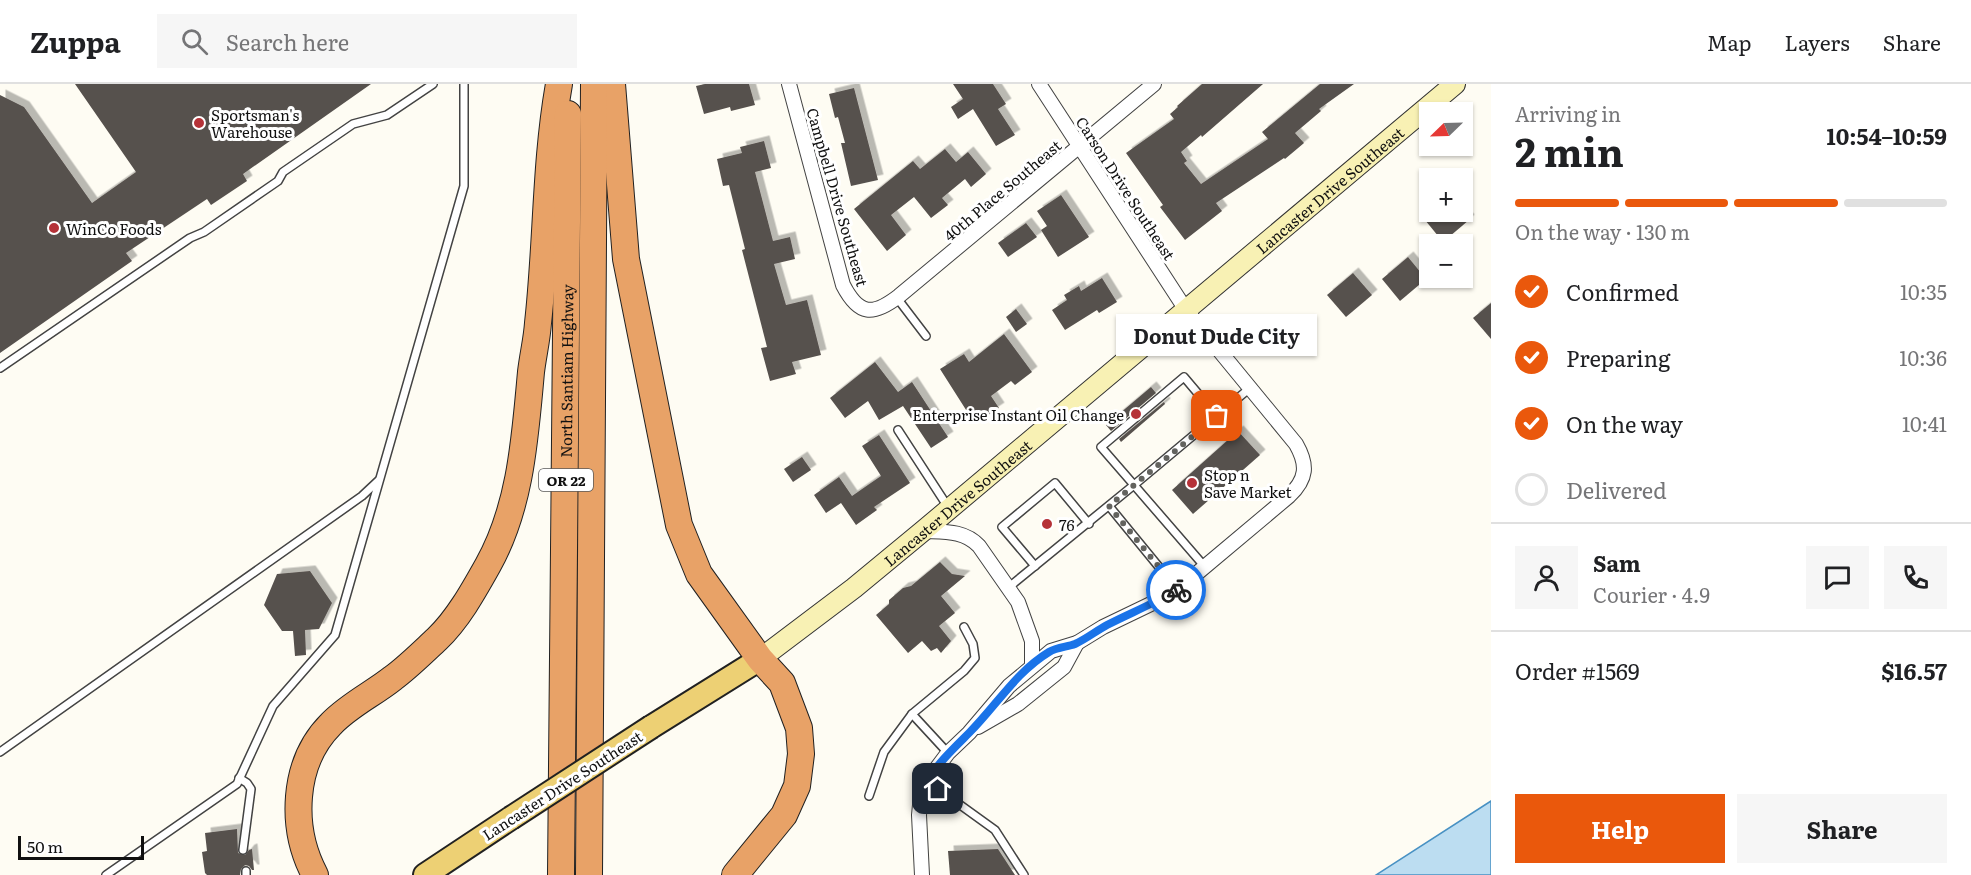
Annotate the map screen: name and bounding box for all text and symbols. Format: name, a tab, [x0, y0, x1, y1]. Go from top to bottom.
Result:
search box	[157, 14, 577, 68]
text: Zuppa	[30, 20, 121, 62]
icon: search	[178, 25, 211, 58]
text: Search here	[226, 25, 349, 58]
text: Map	[1707, 26, 1752, 57]
text: Layers	[1785, 26, 1850, 57]
text: Share	[1883, 26, 1941, 57]
text: Arriving in	[1515, 98, 1621, 128]
north arrow	[1419, 102, 1473, 156]
map controls	[1419, 102, 1473, 288]
place label: Sportsman's Warehouse	[211, 103, 299, 143]
street label: Campbell Drive Southeast	[801, 105, 875, 289]
street label: Carson Drive Southeast	[1071, 112, 1181, 264]
marker: Sportsman's Warehouse	[192, 116, 206, 130]
text: 10:54–10:59	[1827, 119, 1947, 152]
street label: Lancaster Drive Southeast	[1250, 121, 1408, 258]
text: 2 min	[1515, 121, 1624, 179]
street label: 40th Place Southeast	[938, 134, 1066, 246]
button: +	[1419, 168, 1473, 222]
text: On the way · 130 m	[1515, 216, 1690, 246]
place label: WinCo Foods	[66, 217, 162, 240]
marker: WinCo Foods	[47, 221, 61, 235]
button: −	[1419, 234, 1473, 288]
icon: check	[1515, 275, 1548, 308]
text: Confirmed	[1566, 275, 1679, 308]
text: 10:35	[1900, 276, 1947, 306]
street label: North Santiam Highway	[553, 284, 578, 458]
callout: Donut Dude City	[1116, 314, 1318, 356]
text: Donut Dude City	[1133, 320, 1300, 350]
icon: check	[1515, 341, 1548, 374]
text: Preparing	[1566, 341, 1670, 374]
text: 10:36	[1899, 342, 1947, 372]
pin	[1191, 390, 1242, 441]
icon: bag	[1200, 399, 1233, 432]
place label: Enterprise Instant Oil Change	[912, 403, 1124, 426]
marker: Enterprise Instant Oil Change	[1129, 407, 1143, 421]
icon: check	[1515, 407, 1548, 440]
text: On the way	[1566, 407, 1683, 440]
text: 10:41	[1902, 408, 1947, 438]
street label: Lancaster Drive Southeast	[878, 433, 1036, 571]
place label: Stop n Save Market	[1204, 463, 1292, 503]
road number: OR 22	[539, 469, 593, 491]
text: Delivered	[1566, 473, 1667, 506]
marker: Stop n Save Market	[1185, 476, 1199, 490]
place label: 76	[1059, 513, 1075, 536]
marker: 76	[1040, 517, 1054, 531]
button: person	[1515, 546, 1578, 609]
text: Sam	[1593, 546, 1641, 579]
button: chat	[1806, 546, 1869, 609]
button: phone	[1884, 546, 1947, 609]
courier	[1146, 560, 1206, 620]
icon: bike	[1160, 574, 1193, 607]
text: Courier · 4.9	[1593, 579, 1710, 609]
text: Order #1569	[1515, 654, 1639, 687]
text: $16.57	[1881, 654, 1947, 687]
street label: Lancaster Drive Southeast	[477, 725, 647, 845]
pin	[912, 763, 963, 814]
icon: home	[921, 772, 954, 805]
button: Help	[1515, 794, 1725, 863]
button: Share	[1737, 794, 1947, 863]
scale bar	[18, 833, 144, 860]
text: 50 m	[27, 834, 63, 858]

